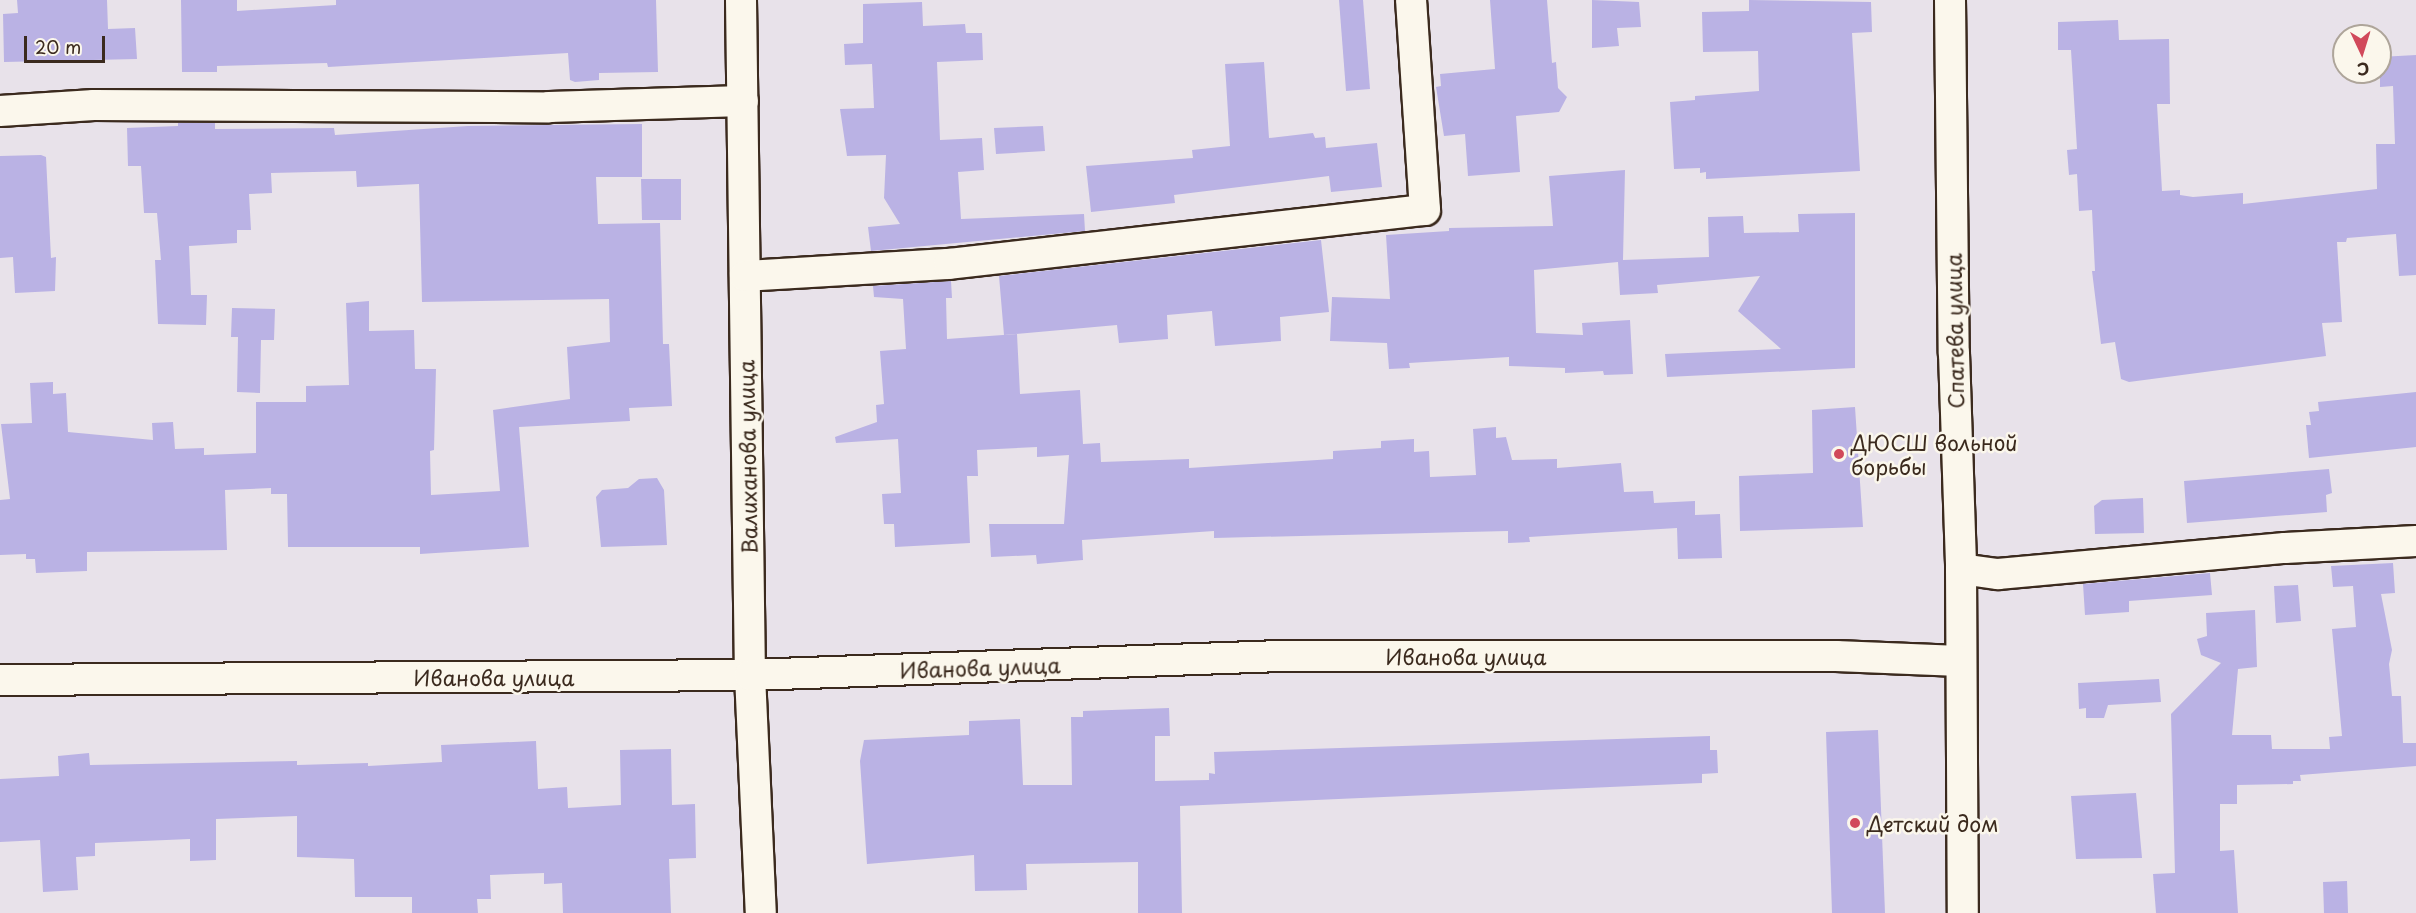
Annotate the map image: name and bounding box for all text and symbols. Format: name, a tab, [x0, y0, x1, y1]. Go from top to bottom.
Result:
scale bar	[27, 24, 108, 62]
north arrow	[2332, 24, 2392, 84]
text: 20 m	[35, 33, 81, 60]
text: С	[2356, 58, 2370, 82]
street label: Спатева улица	[1940, 252, 1968, 410]
street label: Валиханова улица	[733, 359, 761, 555]
place label: ДЮСШ вольной борьбы	[1851, 429, 2019, 479]
marker: ДЮСШ вольной борьбы	[1832, 447, 1846, 461]
street label: Иванова улица	[1385, 643, 1547, 669]
street label: Иванова улица	[899, 652, 1061, 682]
street label: Иванова улица	[413, 664, 575, 690]
place label: Детский дом	[1867, 810, 1999, 836]
marker: Детский дом	[1848, 816, 1862, 830]

